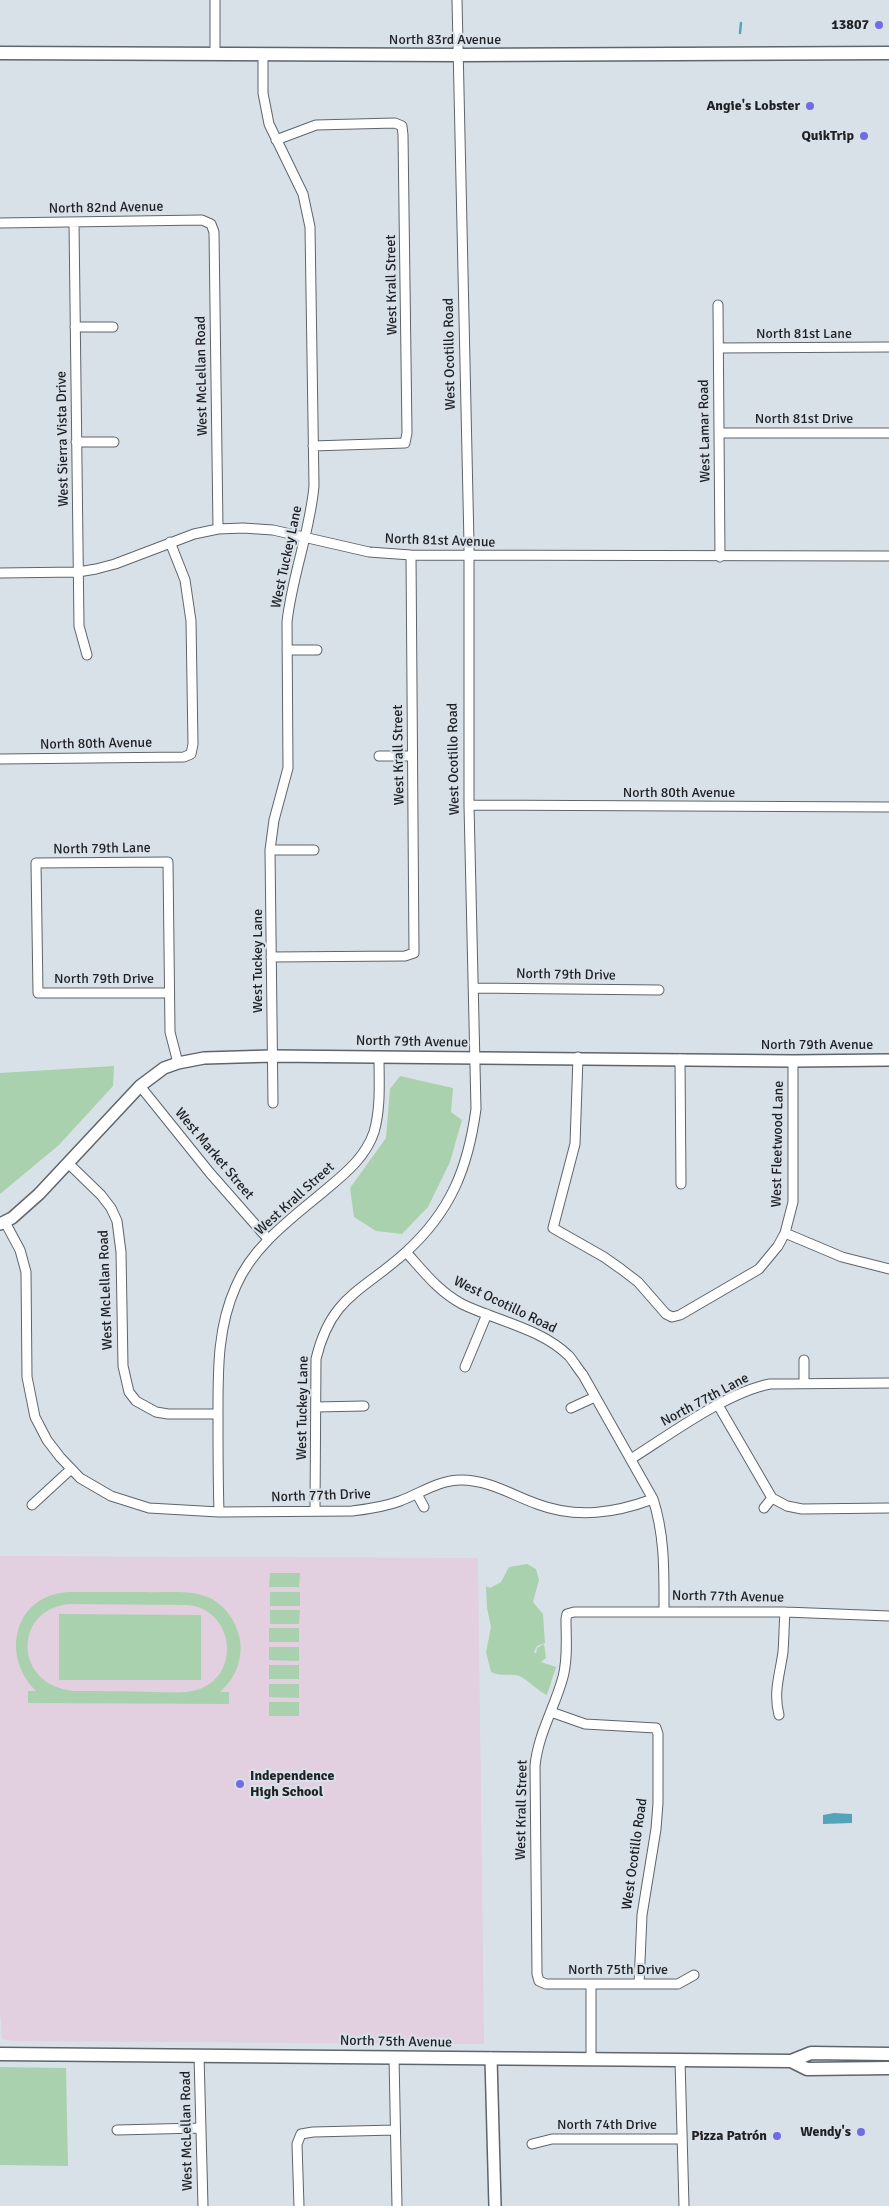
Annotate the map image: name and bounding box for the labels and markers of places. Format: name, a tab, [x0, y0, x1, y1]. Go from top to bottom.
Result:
place label: 13807	[831, 17, 869, 33]
marker: 13807	[873, 19, 885, 31]
place label: Angie's Lobster	[706, 98, 800, 114]
marker: Angie's Lobster	[804, 100, 816, 112]
place label: QuikTrip	[801, 128, 854, 144]
marker: QuikTrip	[858, 130, 870, 142]
place label: Independence High School	[250, 1768, 334, 1800]
marker: Independence High School	[234, 1778, 246, 1790]
place label: Wendy's	[800, 2124, 851, 2140]
marker: Wendy's	[855, 2126, 867, 2138]
place label: Pizza Patrón	[691, 2128, 767, 2144]
marker: Pizza Patrón	[771, 2130, 783, 2142]

